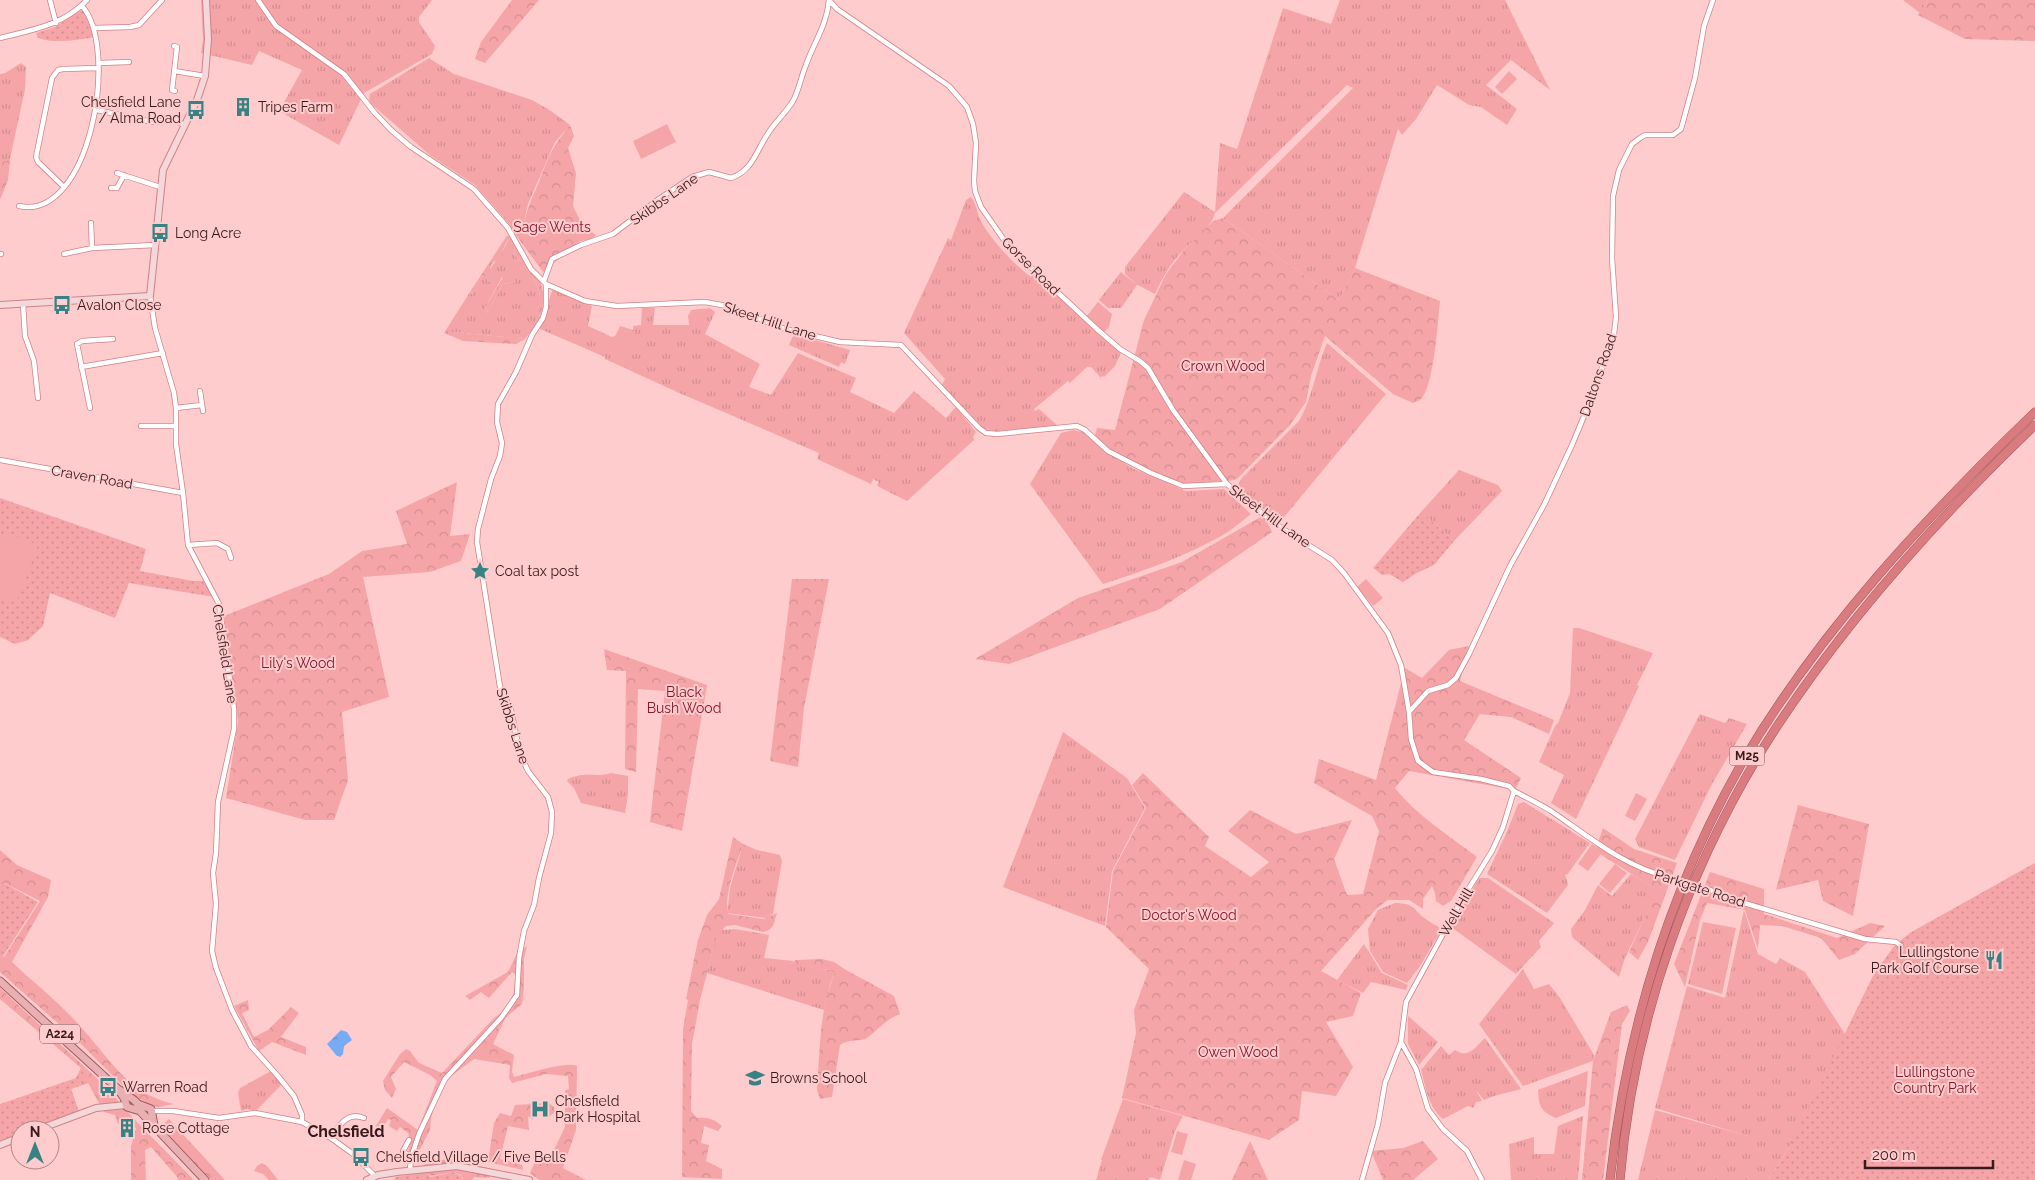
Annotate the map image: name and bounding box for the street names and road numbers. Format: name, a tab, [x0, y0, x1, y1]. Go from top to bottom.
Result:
street label: Skibbs Lane	[627, 170, 701, 228]
street label: Gorse Road	[999, 234, 1063, 298]
street label: Skeet Hill Lane	[722, 298, 818, 344]
street label: Daltons Road	[1576, 332, 1620, 418]
street label: Craven Road	[50, 462, 134, 492]
street label: Skeet Hill Lane	[1226, 481, 1314, 551]
street label: Chelsfield Lane	[209, 603, 241, 705]
street label: Skibbs Lane	[493, 686, 533, 766]
road number: M25	[1730, 746, 1764, 766]
street label: Parkgate Road	[1653, 866, 1747, 910]
street label: Well Hill	[1436, 885, 1476, 939]
road number: A224	[40, 1024, 80, 1044]

